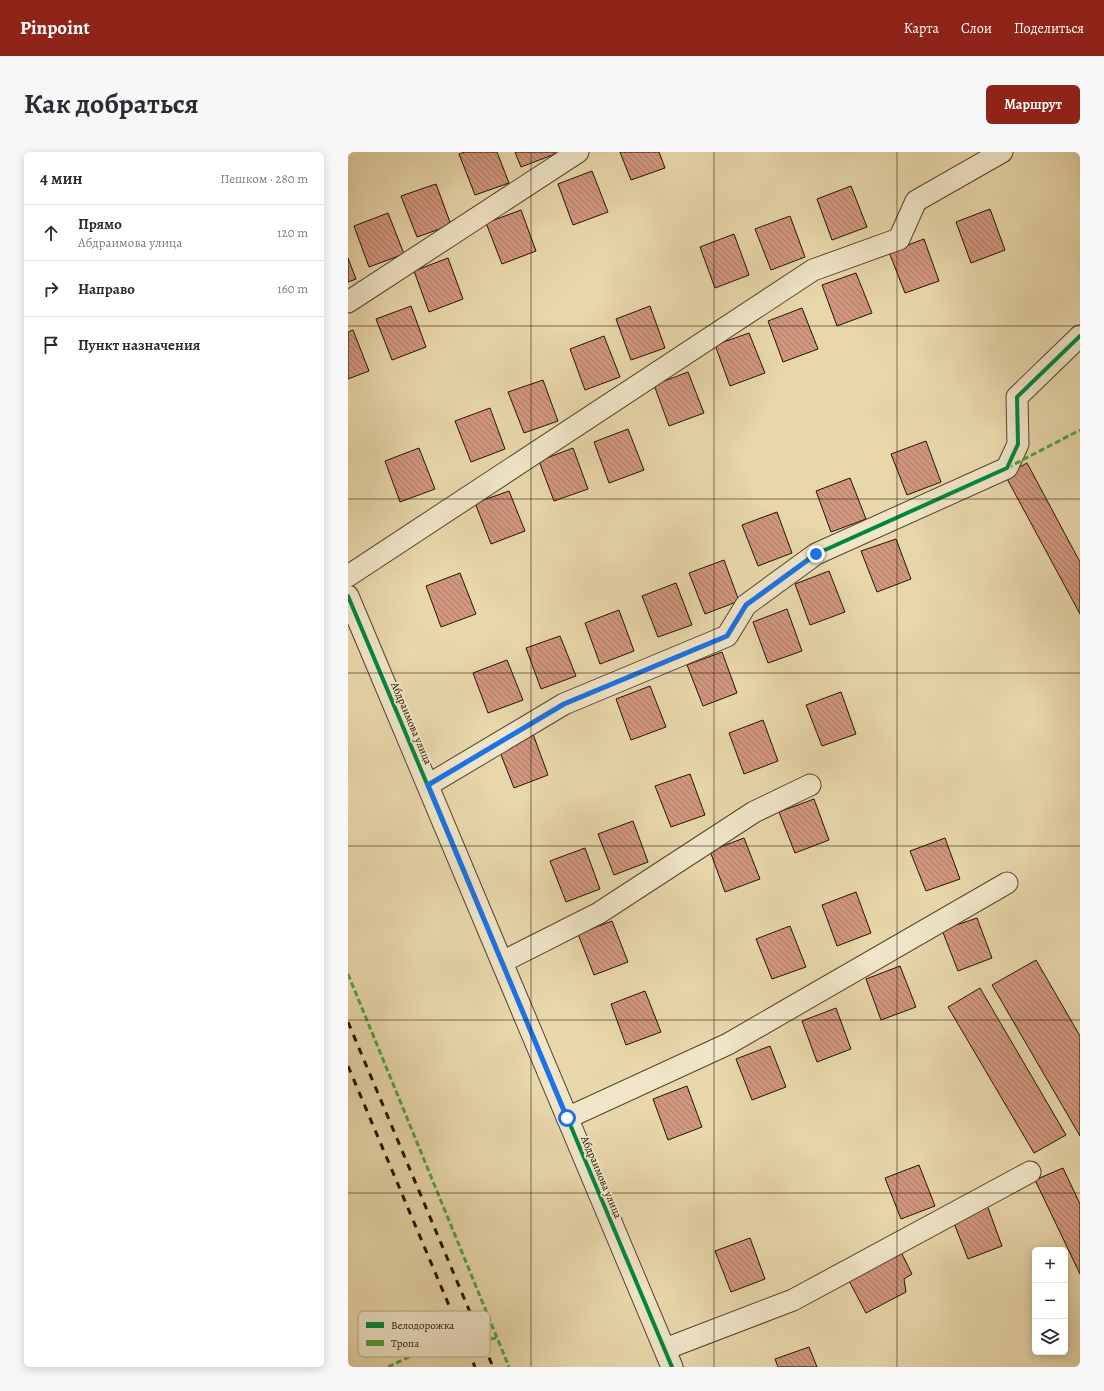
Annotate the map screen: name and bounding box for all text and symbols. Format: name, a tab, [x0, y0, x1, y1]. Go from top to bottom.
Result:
text: Pinpoint	[20, 15, 90, 41]
text: Карта	[904, 19, 939, 38]
text: Слои	[961, 19, 992, 38]
text: Поделиться	[1014, 19, 1084, 38]
text: Как добраться	[24, 85, 199, 123]
button: Маршрут	[986, 85, 1080, 124]
text: 4 мин	[40, 167, 83, 190]
text: Пешком · 280 m	[220, 170, 308, 187]
text: Прямо	[78, 214, 122, 234]
icon: ahead	[40, 222, 62, 244]
text: 120 m	[277, 224, 308, 241]
text: Абдраимова улица	[78, 234, 182, 251]
icon: right	[40, 278, 62, 300]
text: Направо	[78, 279, 135, 299]
text: 160 m	[277, 280, 308, 297]
icon: arrive	[40, 334, 62, 356]
text: Пункт назначения	[78, 335, 200, 355]
route end	[807, 545, 825, 563]
street label: Абдраимова улица	[387, 679, 436, 768]
route start	[558, 1109, 576, 1127]
street label: Абдраимова улица	[577, 1133, 626, 1222]
map controls	[1032, 1247, 1068, 1355]
button: +	[1032, 1247, 1068, 1283]
button: −	[1032, 1283, 1068, 1319]
legend	[358, 1311, 490, 1357]
text: Велодорожка	[391, 1318, 455, 1333]
button: layers	[1032, 1319, 1068, 1355]
text: Тропа	[391, 1336, 420, 1351]

